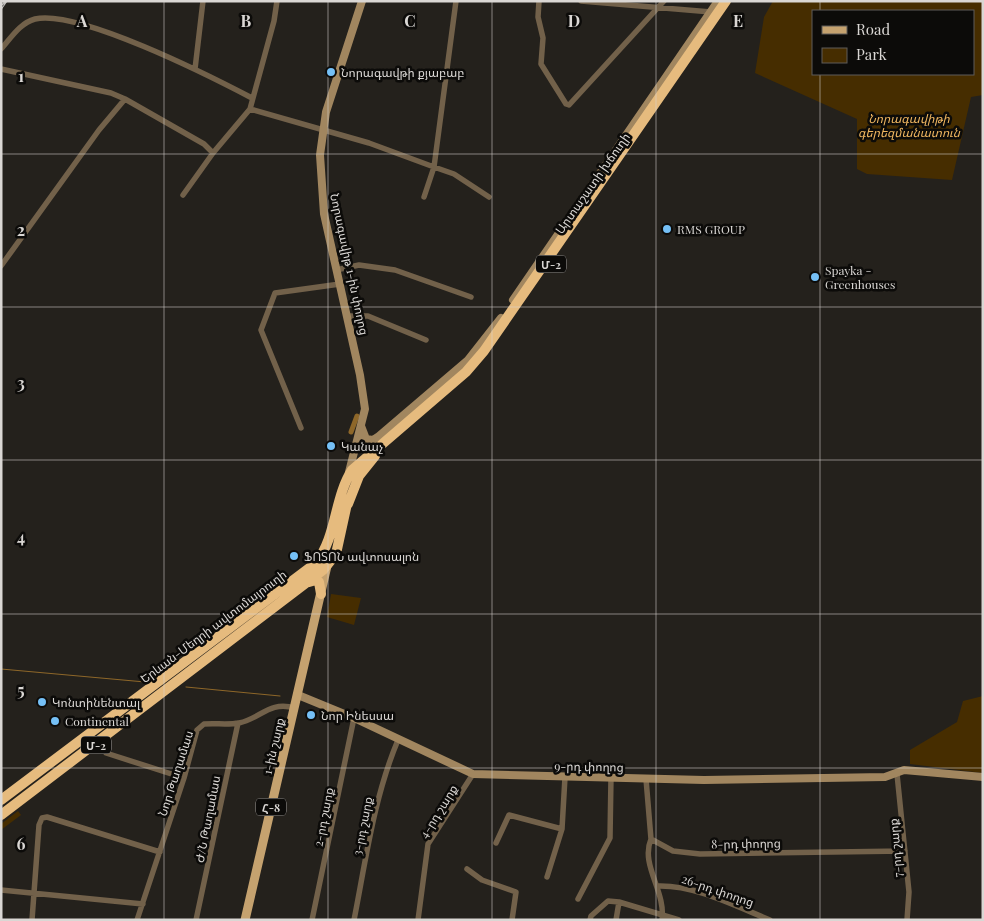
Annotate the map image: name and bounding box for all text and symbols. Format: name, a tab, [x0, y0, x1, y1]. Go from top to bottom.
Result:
text: A	[76, 10, 88, 31]
text: B	[241, 10, 252, 31]
text: C	[404, 10, 416, 31]
text: D	[568, 10, 580, 31]
text: E	[733, 10, 743, 31]
legend	[812, 10, 974, 75]
text: Road	[856, 19, 890, 39]
text: Park	[856, 44, 888, 64]
place label: Նորագավթի քյաբաբ	[341, 64, 464, 80]
text: 1	[18, 65, 24, 86]
marker: Նորագավթի քյաբաբ	[325, 66, 337, 78]
park label: Նորագավիթի գերեզմանատուն	[858, 110, 961, 140]
street label: Արտաշատի խճուղի	[551, 129, 633, 237]
street label: Նորագավիթ 1-ին փողոց	[327, 192, 373, 336]
text: 2	[17, 219, 25, 240]
place label: RMS GROUP	[677, 221, 745, 237]
marker: RMS GROUP	[661, 223, 673, 235]
road number: Մ-2	[536, 255, 566, 272]
place label: Spayka - Greenhouses	[825, 262, 895, 292]
marker: Spayka - Greenhouses	[809, 271, 821, 283]
text: 3	[17, 372, 25, 393]
place label: Կանաչ	[341, 438, 383, 454]
marker: Կանաչ	[325, 440, 337, 452]
text: 4	[17, 526, 25, 547]
place label: ՖՈՏՈՆ ավտոսալոն	[304, 548, 419, 564]
marker: ՖՈՏՈՆ ավտոսալոն	[288, 550, 300, 562]
street label: Երևան-Մեղրի ավտոմայրուղի	[137, 566, 289, 686]
text: 5	[17, 679, 25, 700]
place label: Կոնտինենտալ	[52, 694, 141, 710]
marker: Կոնտինենտալ	[36, 696, 48, 708]
place label: Նոր Ինեսսա	[321, 707, 394, 723]
marker: Նոր Ինեսսա	[305, 709, 317, 721]
place label: Continental	[65, 713, 129, 729]
marker: Continental	[49, 715, 61, 727]
street label: 1-ին շարք	[259, 716, 287, 776]
street label: Նոր Թաղամաս	[154, 728, 196, 818]
road number: Մ-2	[81, 736, 111, 754]
street label: 9-րդ փողոց	[554, 757, 624, 775]
street label: Ժ/Ն Թաղամաս	[191, 774, 223, 864]
street label: 4-րդ շարք	[415, 781, 461, 841]
street label: 2-րդ շարք	[309, 786, 337, 848]
street label: 3-րդ շարք	[348, 795, 376, 857]
road number: Հ-8	[256, 799, 286, 816]
street label: 7-րդ շարք	[884, 818, 906, 878]
text: 6	[17, 833, 26, 854]
street label: 8-րդ փողոց	[711, 834, 781, 852]
street label: 26-րդ փողոց	[680, 870, 756, 910]

